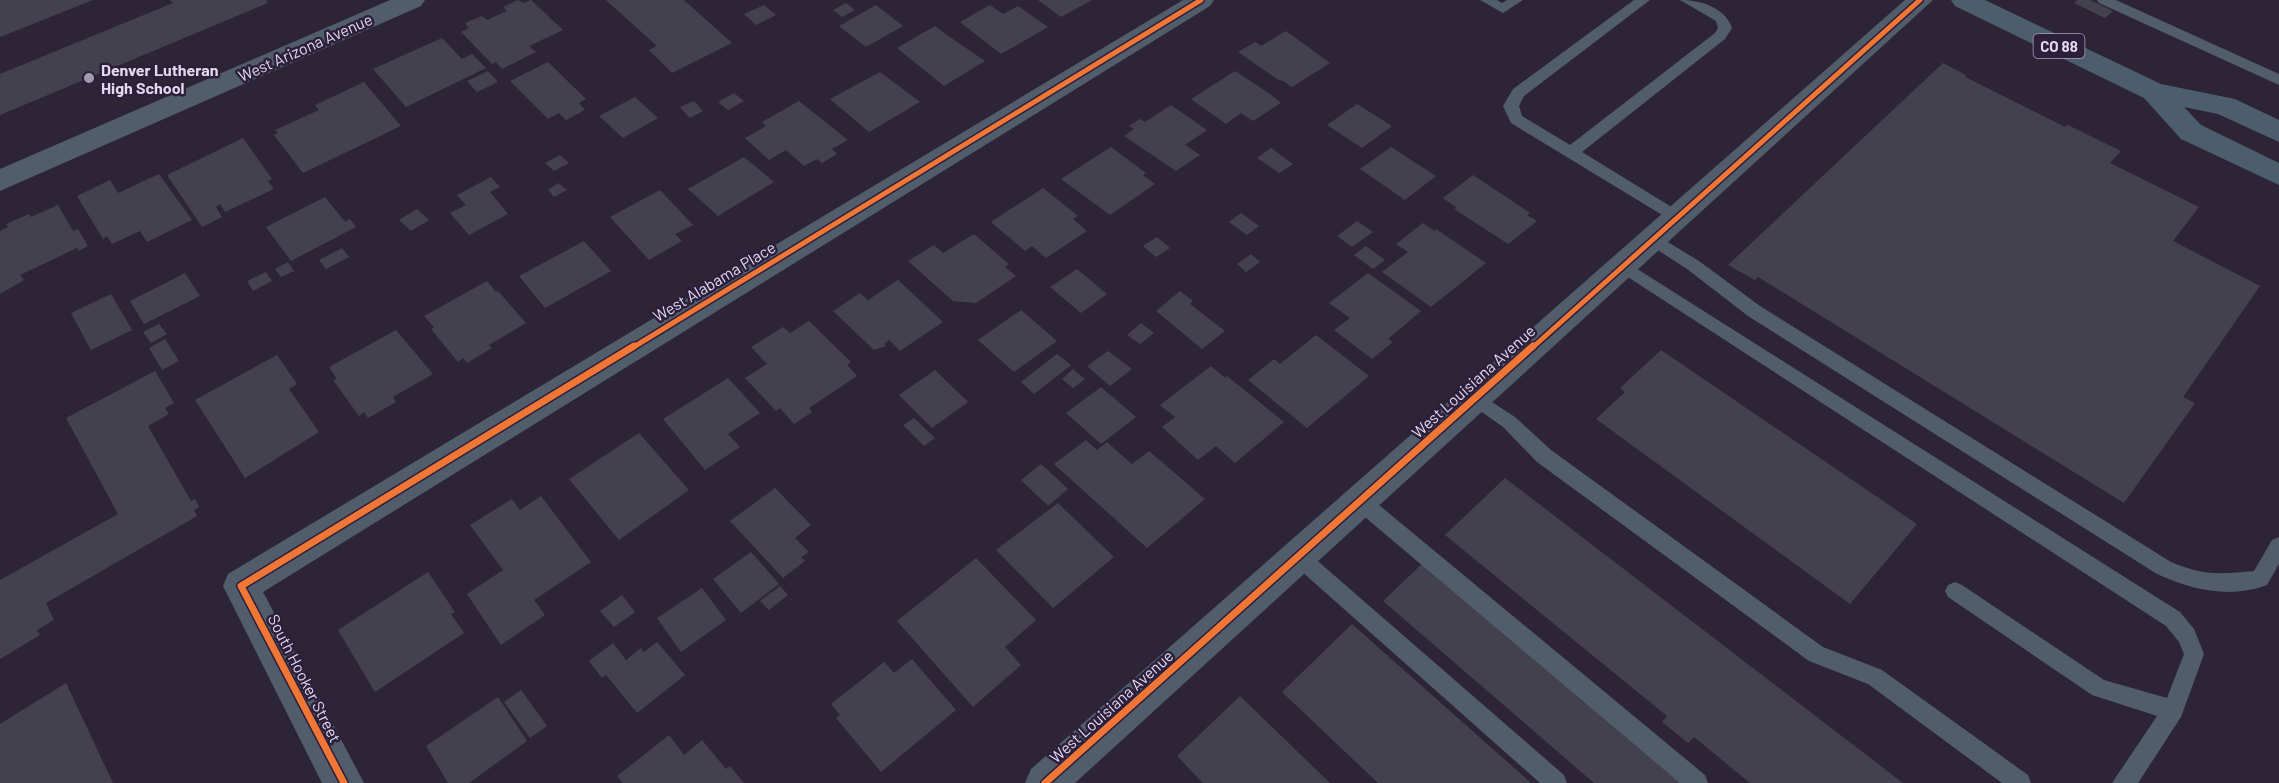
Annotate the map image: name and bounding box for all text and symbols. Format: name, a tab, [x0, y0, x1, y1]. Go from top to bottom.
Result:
street label: West Arizona Avenue	[235, 9, 375, 85]
road number: CO 88	[2034, 34, 2084, 58]
place label: Denver Lutheran High School	[101, 60, 219, 97]
marker: Denver Lutheran High School	[82, 71, 96, 85]
street label: West Alabama Place	[649, 237, 779, 325]
street label: West Louisiana Avenue	[1407, 321, 1539, 441]
street label: South Hooker Street	[264, 611, 346, 745]
street label: West Louisiana Avenue	[1045, 646, 1177, 766]

